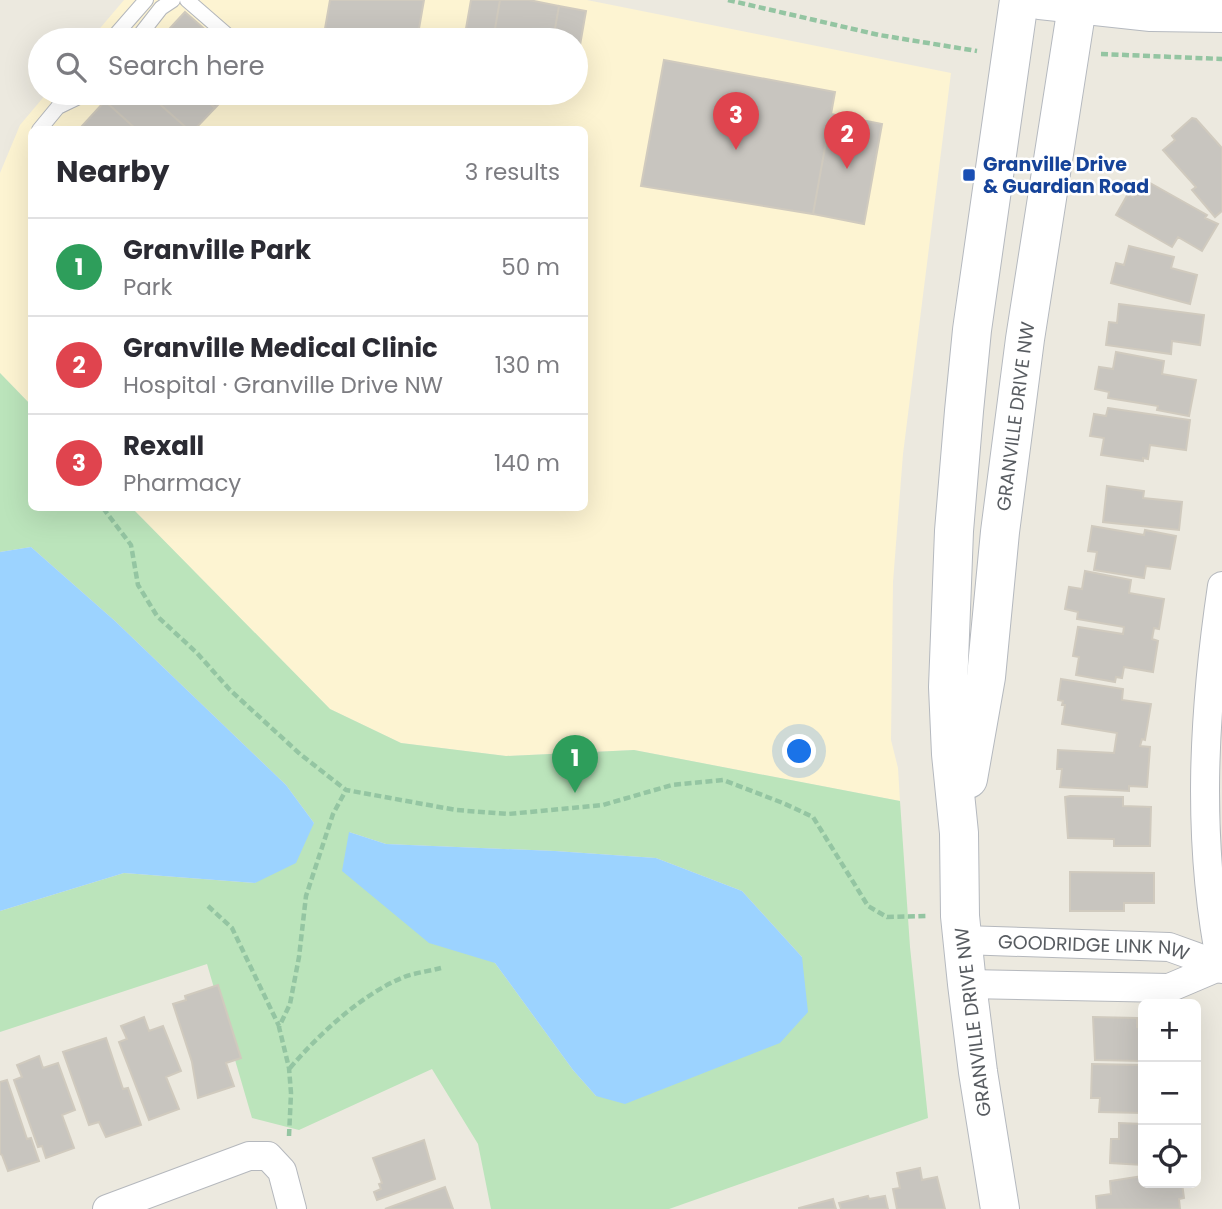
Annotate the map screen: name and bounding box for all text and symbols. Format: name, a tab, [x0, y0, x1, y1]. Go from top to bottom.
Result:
search box	[28, 28, 588, 105]
icon: search	[52, 48, 90, 86]
text: Search here	[108, 48, 265, 84]
pin: 3	[713, 92, 759, 150]
pin: 2	[824, 111, 870, 169]
text: Nearby	[56, 150, 170, 193]
place label: Granville Drive & Guardian Road	[983, 151, 1149, 200]
text: 3 results	[465, 156, 560, 188]
marker: Granville Drive & Guardian Road	[961, 167, 977, 183]
text: Granville Park	[123, 232, 311, 268]
text: 1	[75, 251, 83, 283]
text: 50 m	[501, 251, 560, 283]
text: Park	[123, 271, 172, 303]
street label: GRANVILLE DRIVE NW	[989, 319, 1041, 512]
text: Granville Medical Clinic	[123, 330, 438, 366]
text: 2	[72, 349, 86, 381]
text: 130 m	[495, 349, 560, 381]
text: Hospital · Granville Drive NW	[123, 369, 443, 401]
text: Rexall	[123, 428, 204, 464]
text: 3	[72, 447, 86, 479]
text: 140 m	[494, 447, 560, 479]
text: Pharmacy	[123, 467, 241, 499]
your location	[782, 734, 816, 768]
pin: 1	[552, 735, 598, 793]
street label: GRANVILLE DRIVE NW	[948, 925, 998, 1118]
street label: GOODRIDGE LINK NW	[997, 928, 1194, 967]
map controls	[1138, 999, 1201, 1188]
button: +	[1138, 999, 1201, 1062]
button: −	[1138, 1062, 1201, 1125]
button: locate	[1138, 1125, 1201, 1188]

